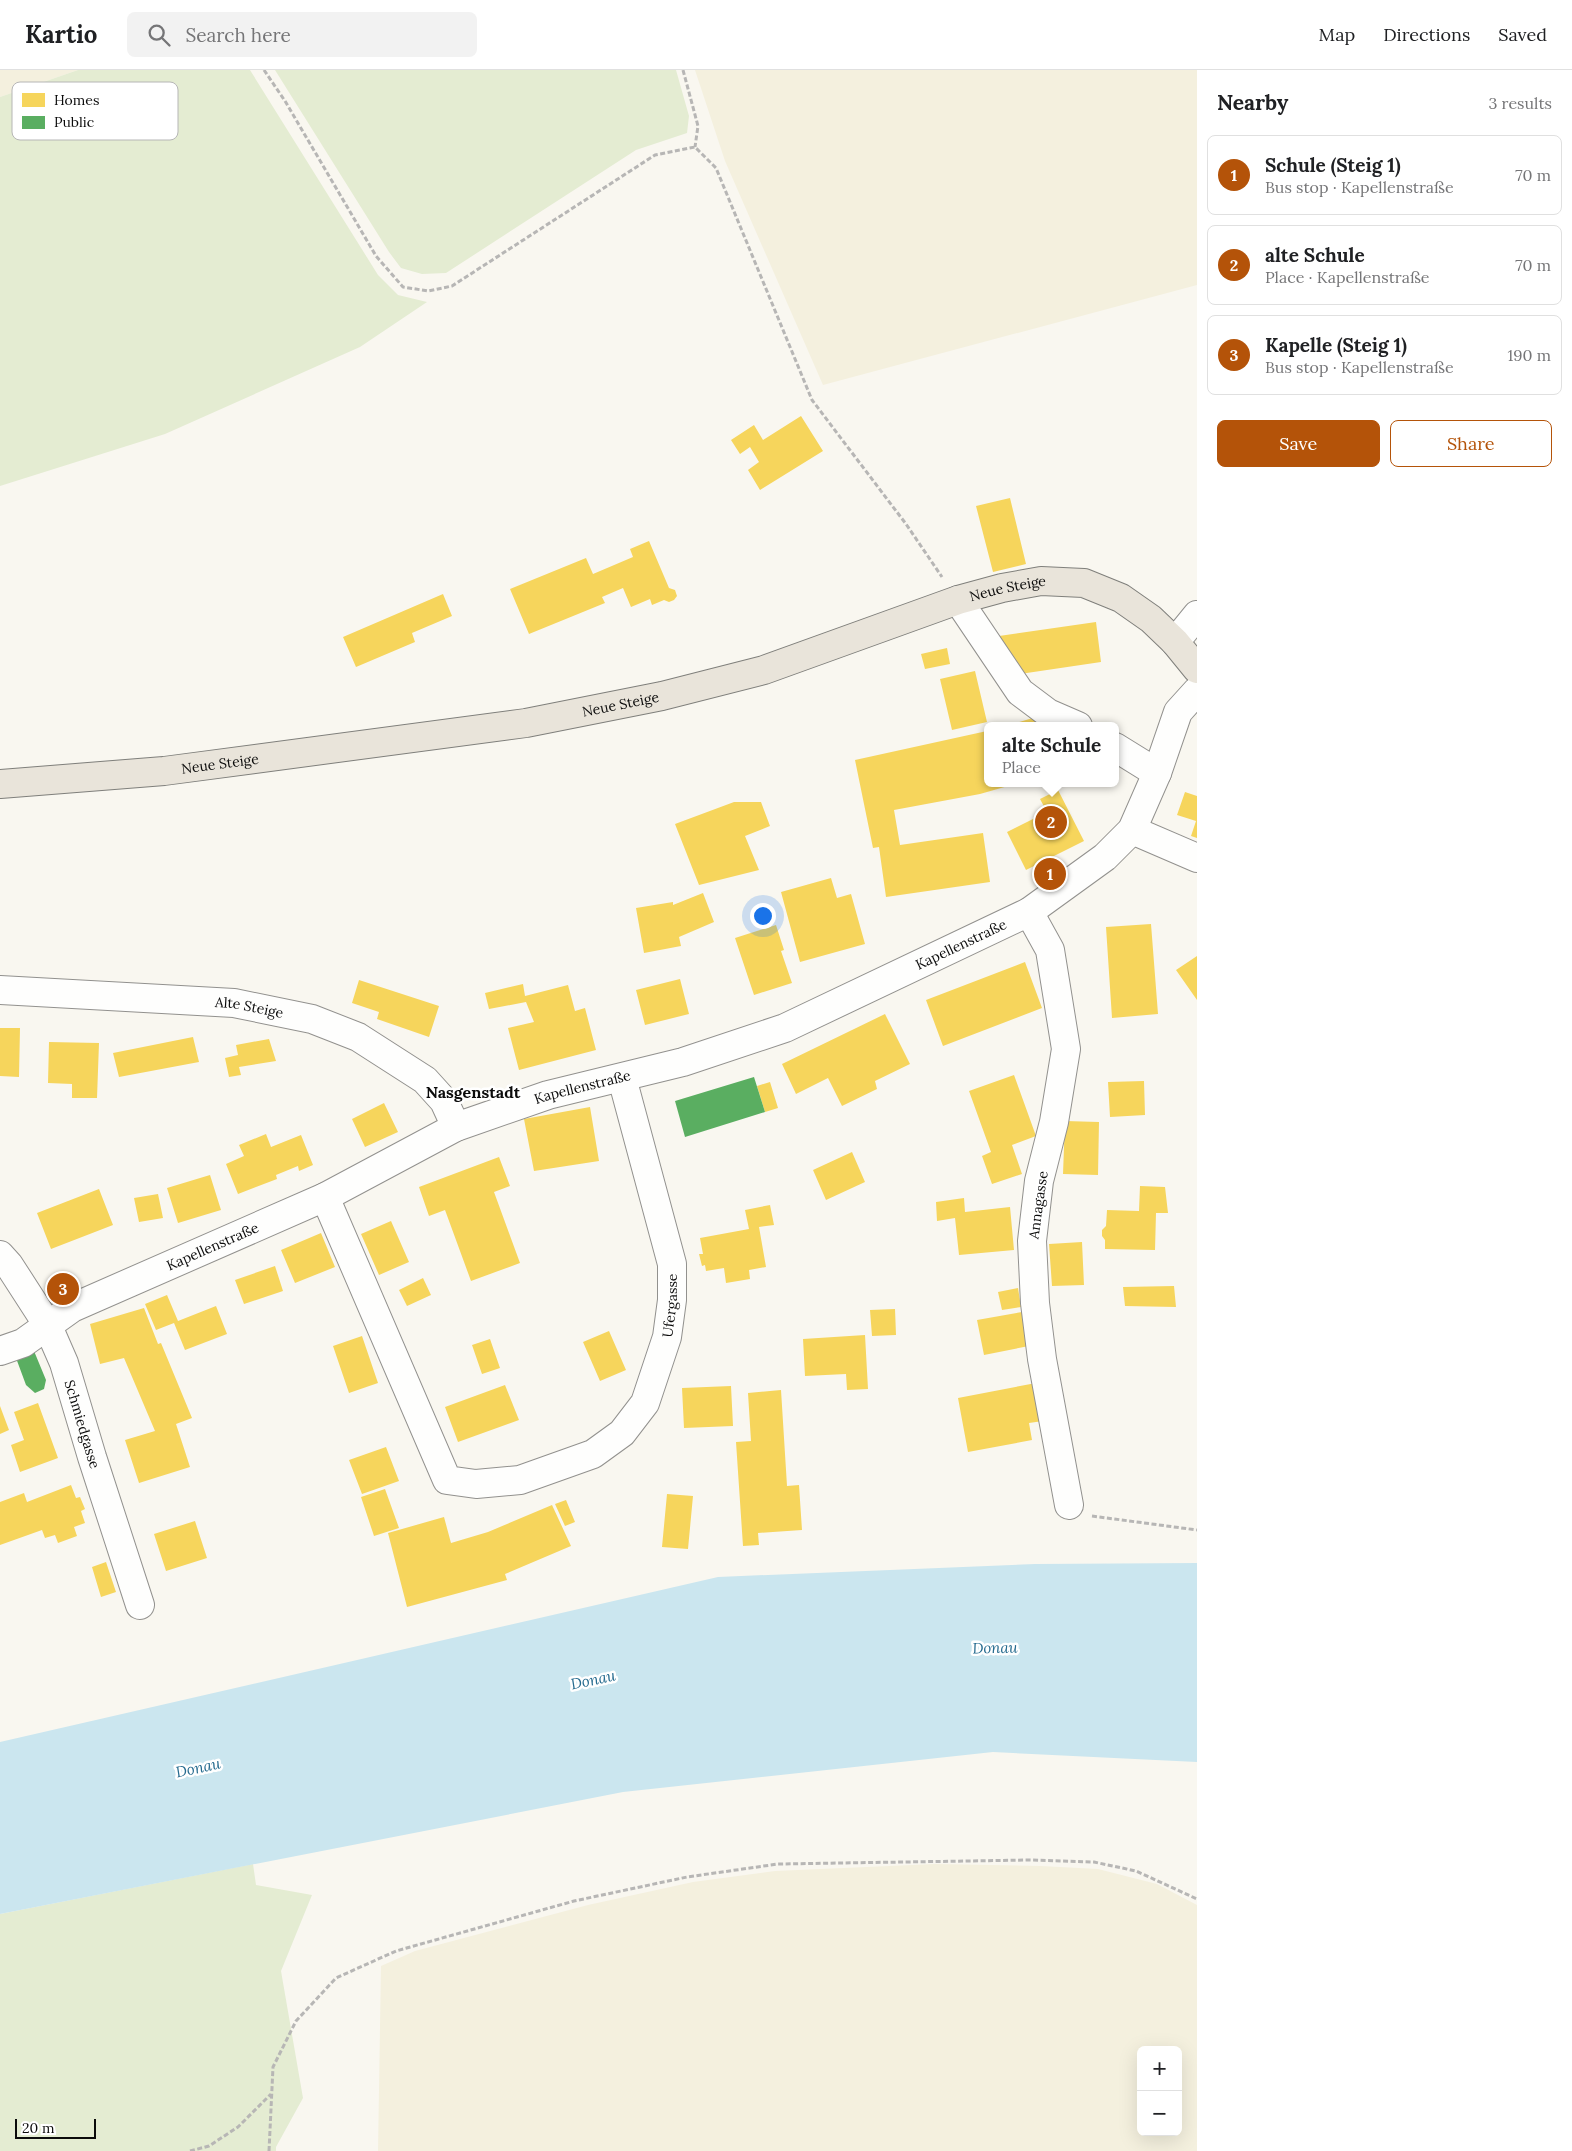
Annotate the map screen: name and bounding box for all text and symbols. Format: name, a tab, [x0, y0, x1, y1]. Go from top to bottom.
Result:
search box	[127, 12, 477, 57]
text: Kartio	[25, 19, 97, 50]
icon: search	[145, 21, 173, 49]
text: Search here	[185, 23, 291, 47]
text: Map	[1319, 23, 1355, 46]
text: Directions	[1383, 23, 1470, 46]
text: Saved	[1498, 23, 1547, 46]
legend	[12, 82, 178, 140]
text: Nearby	[1217, 89, 1288, 116]
text: Homes	[54, 91, 99, 109]
text: 3 results	[1488, 93, 1552, 113]
text: Public	[54, 113, 94, 131]
text: Schule (Steig 1)	[1265, 153, 1401, 177]
text: 1	[1231, 165, 1237, 185]
text: 70 m	[1515, 165, 1551, 185]
text: Bus stop · Kapellenstraße	[1265, 177, 1454, 197]
text: alte Schule	[1265, 243, 1365, 267]
text: 2	[1230, 255, 1238, 275]
text: 70 m	[1515, 255, 1551, 275]
text: Place · Kapellenstraße	[1265, 267, 1429, 287]
text: Kapelle (Steig 1)	[1265, 333, 1407, 357]
text: 3	[1230, 345, 1238, 365]
text: 190 m	[1507, 345, 1551, 365]
text: Bus stop · Kapellenstraße	[1265, 357, 1454, 377]
button: Save	[1217, 420, 1380, 467]
button: Share	[1390, 420, 1552, 467]
street label: Neue Steige	[967, 572, 1047, 605]
street label: Neue Steige	[581, 688, 661, 721]
popup	[984, 722, 1119, 787]
text: alte Schule	[1002, 733, 1101, 757]
street label: Neue Steige	[180, 749, 260, 778]
text: Place	[1002, 757, 1041, 777]
pin: 2	[1035, 803, 1067, 841]
pin: 1	[1034, 855, 1066, 893]
your location	[750, 903, 776, 929]
street label: Kapellenstraße	[912, 915, 1010, 974]
street label: Alte Steige	[213, 993, 286, 1022]
street label: Kapellenstraße	[532, 1066, 633, 1108]
district label: Nasgenstadt	[426, 1082, 521, 1102]
street label: Annagasse	[1024, 1169, 1052, 1241]
street label: Kapellenstraße	[164, 1218, 262, 1274]
pin: 3	[47, 1270, 79, 1308]
street label: Ufergasse	[658, 1273, 681, 1339]
street label: Schmiedgasse	[61, 1378, 104, 1471]
water label: Donau	[972, 1638, 1018, 1657]
water label: Donau	[569, 1665, 617, 1694]
water label: Donau	[174, 1753, 222, 1782]
map controls	[1137, 2046, 1182, 2136]
button: +	[1137, 2046, 1182, 2091]
button: −	[1137, 2091, 1182, 2136]
scale bar	[15, 2116, 96, 2139]
text: 20 m	[22, 2119, 54, 2137]

